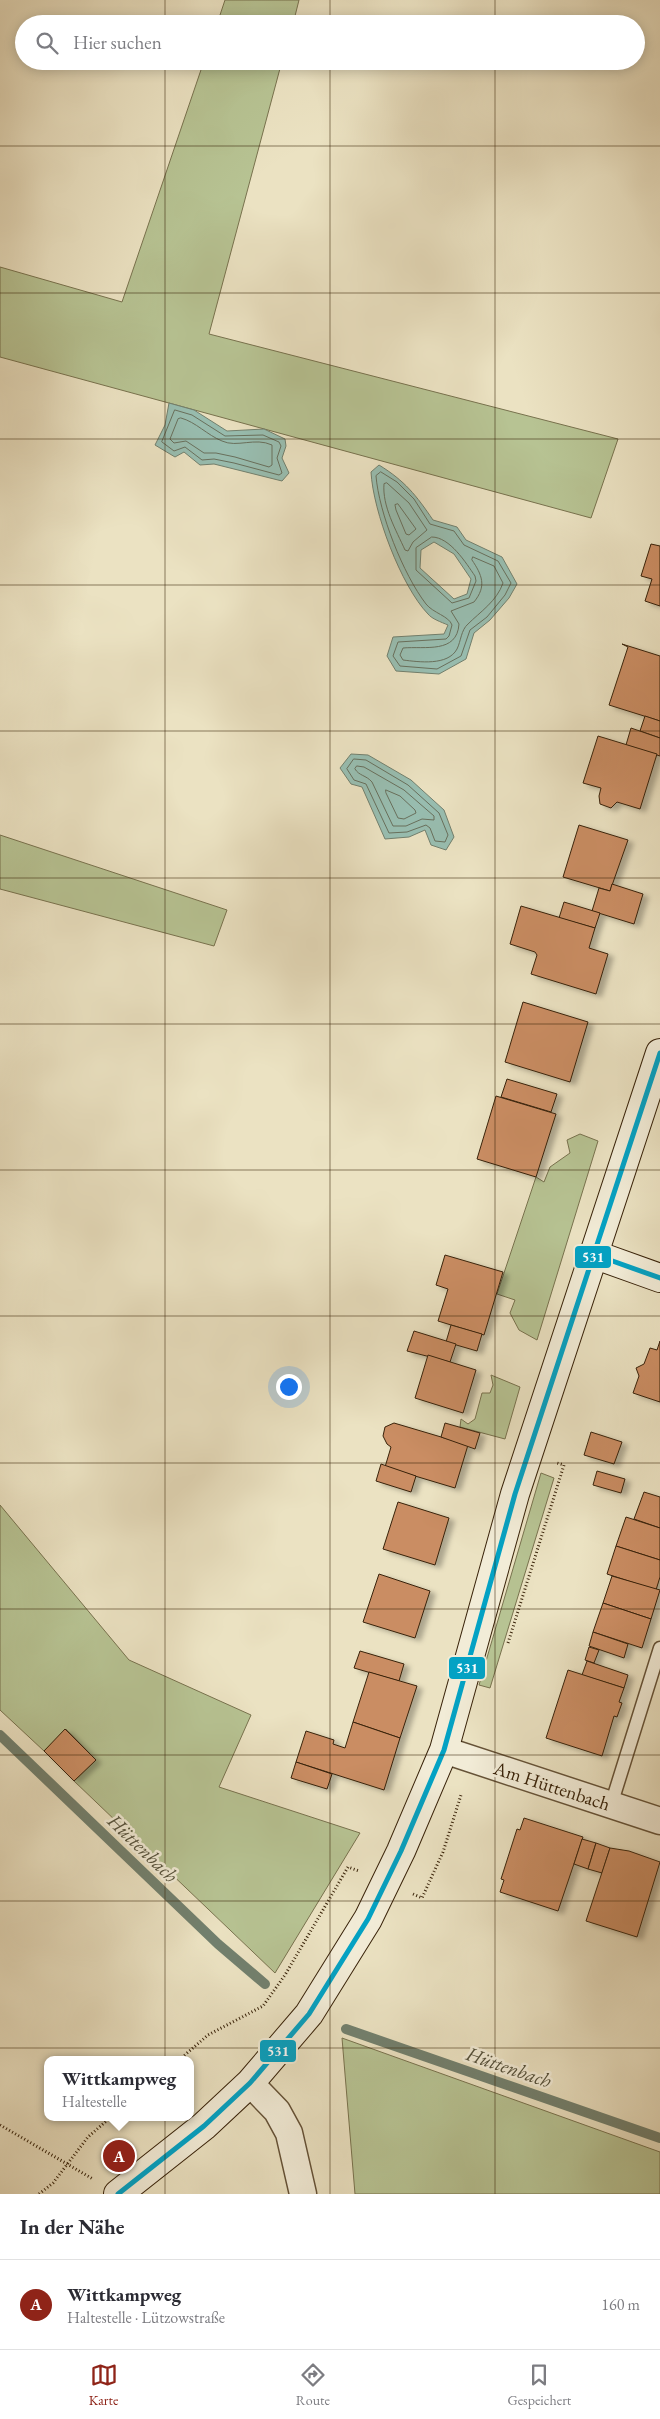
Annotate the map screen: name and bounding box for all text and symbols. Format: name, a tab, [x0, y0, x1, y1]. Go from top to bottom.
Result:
search box	[15, 15, 645, 70]
icon: search	[33, 29, 61, 57]
text: Hier suchen	[73, 30, 162, 55]
line badge: 531	[574, 1245, 612, 1269]
text: 531	[582, 1248, 604, 1266]
your location	[276, 1374, 302, 1400]
line badge: 531	[448, 1656, 486, 1680]
text: 531	[456, 1659, 478, 1677]
street label: Am Hüttenbach	[490, 1755, 614, 1817]
water label: Hüttenbach	[102, 1807, 184, 1888]
line badge: 531	[259, 2039, 297, 2063]
water label: Hüttenbach	[462, 2040, 555, 2094]
text: 531	[267, 2042, 289, 2060]
popup	[44, 2056, 194, 2121]
text: Wittkampweg	[62, 2066, 176, 2091]
text: Haltestelle	[62, 2091, 127, 2112]
pin: A	[103, 2137, 135, 2175]
text: In der Nähe	[20, 2213, 125, 2240]
text: Wittkampweg	[67, 2282, 181, 2307]
text: A	[30, 2294, 42, 2315]
text: 160 m	[601, 2294, 640, 2315]
text: Haltestelle · Lützowstraße	[67, 2307, 225, 2328]
tab: Karte	[89, 2361, 118, 2409]
tab: Route	[296, 2361, 330, 2409]
tab: Gespeichert	[507, 2361, 571, 2409]

